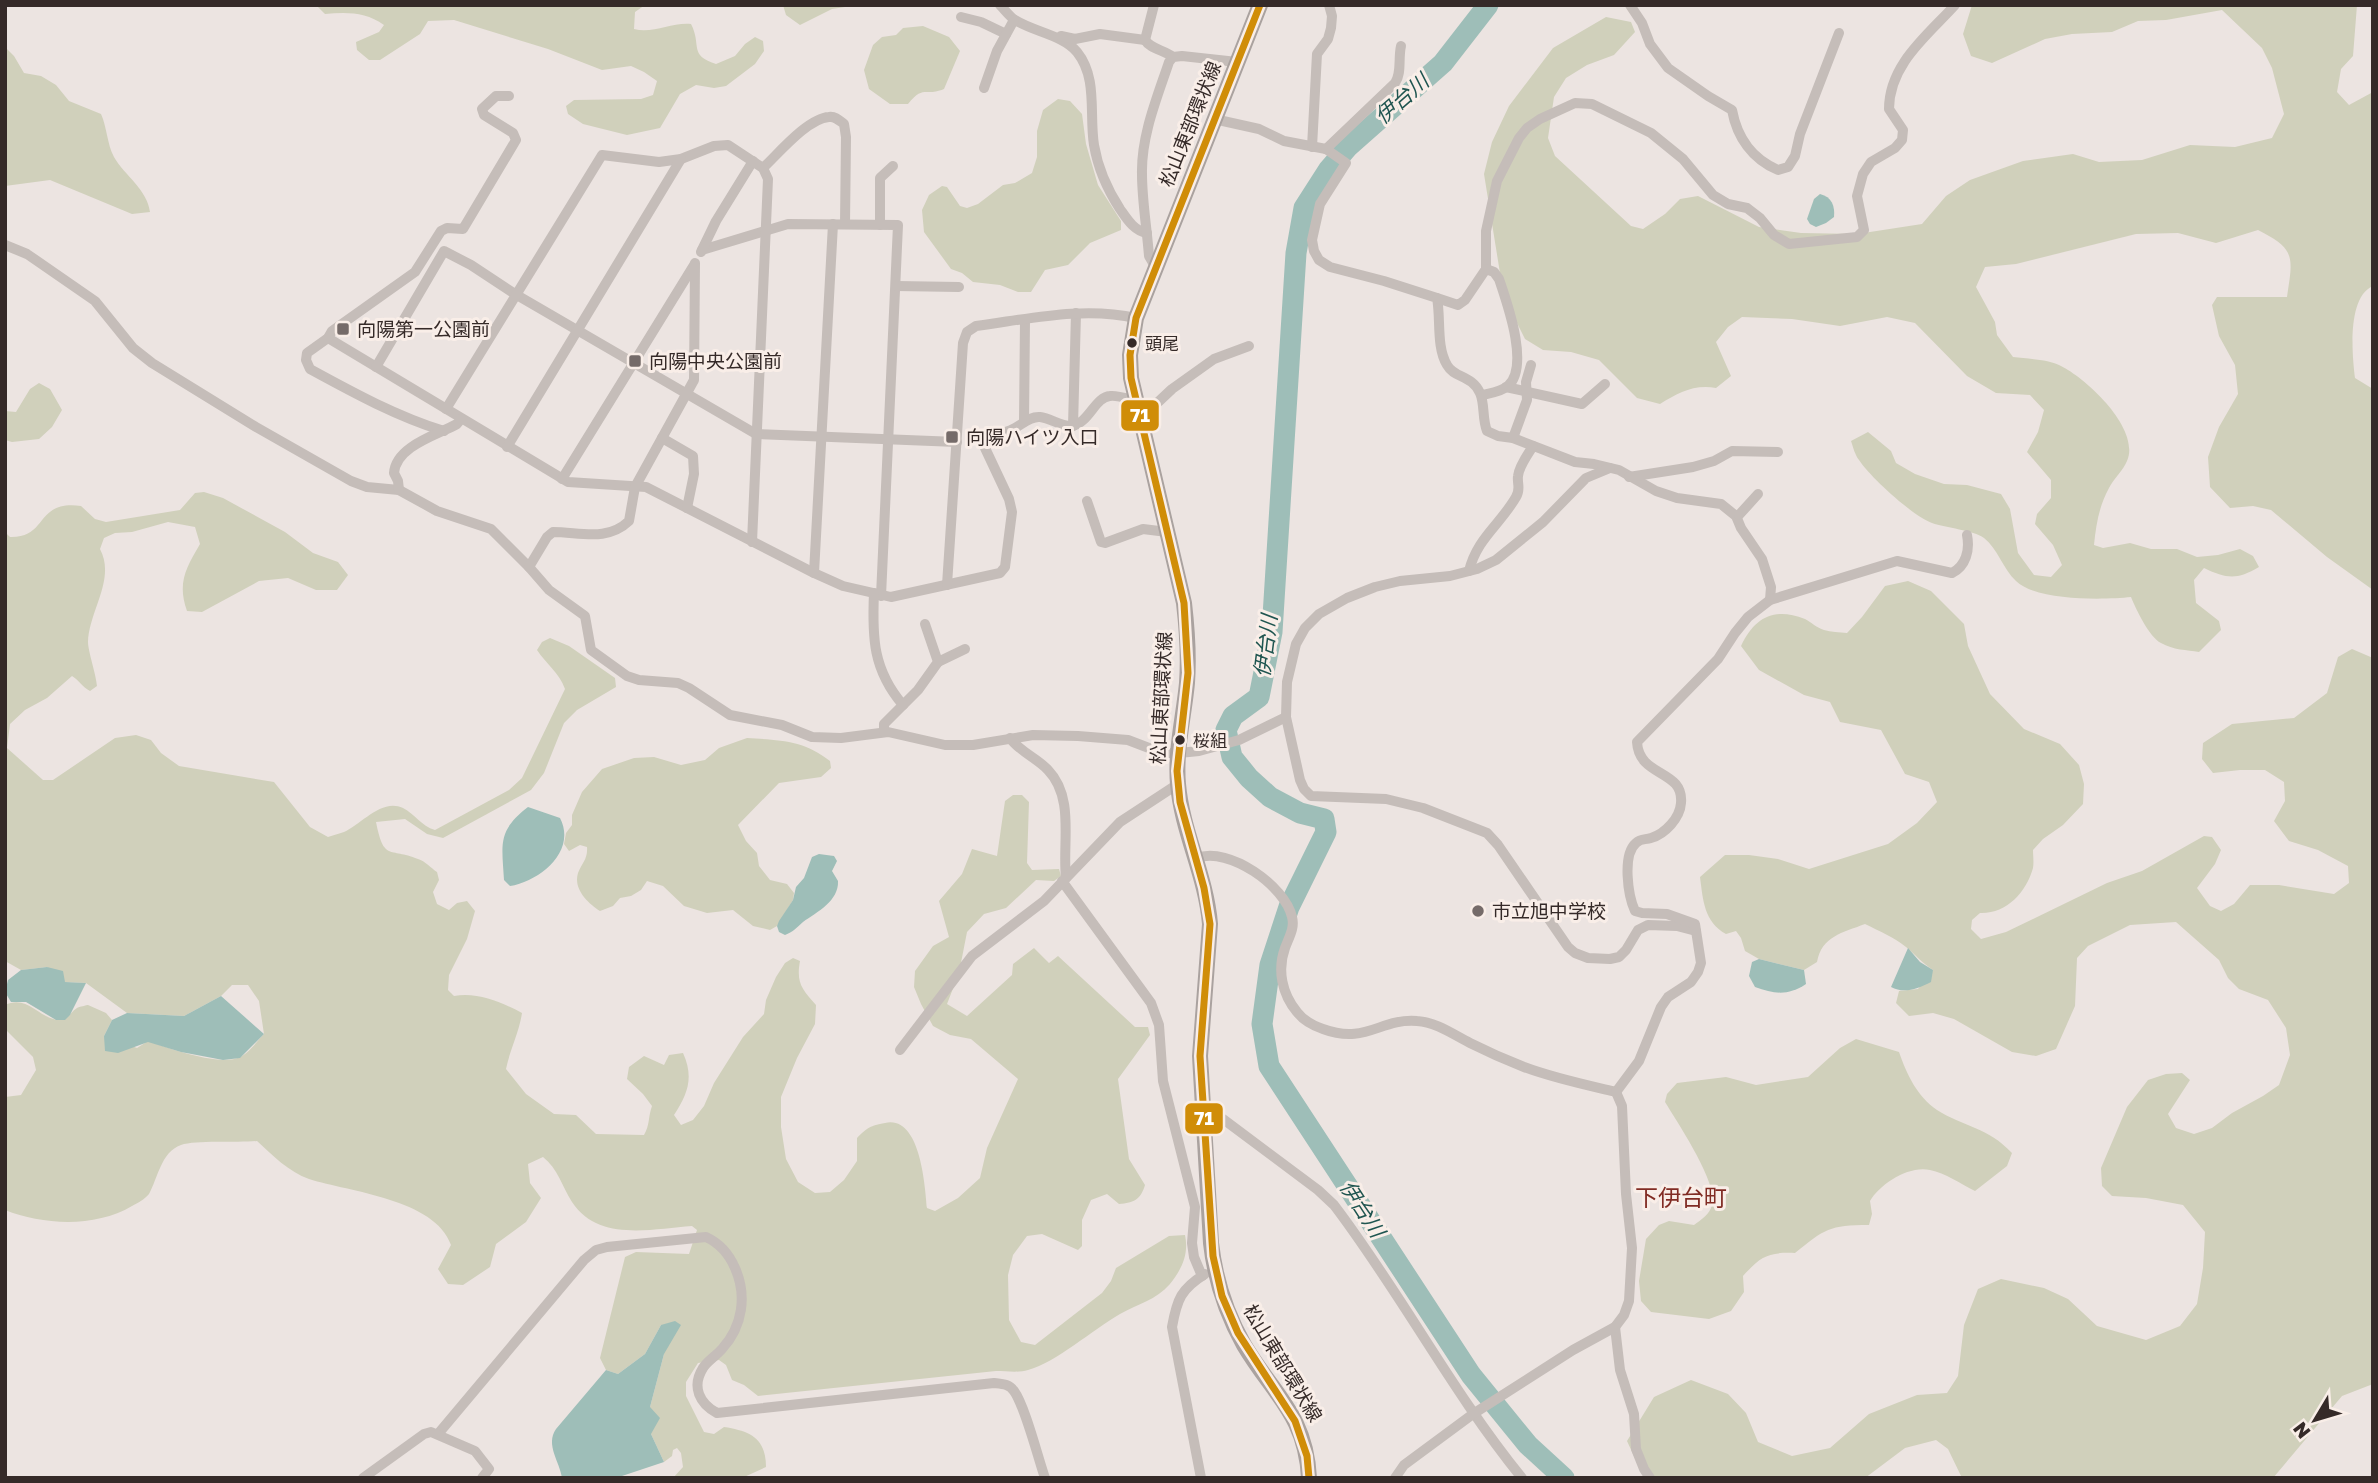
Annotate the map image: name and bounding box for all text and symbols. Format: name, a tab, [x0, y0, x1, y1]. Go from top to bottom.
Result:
street label: 松山東部環状線	[1154, 58, 1225, 190]
water label: 伊台川	[1369, 66, 1435, 129]
place label: 向陽第一公園前	[357, 317, 490, 340]
marker: 向陽第一公園前	[335, 321, 351, 337]
place label: 頭尾	[1145, 333, 1179, 354]
marker: 頭尾	[1125, 336, 1139, 350]
place label: 向陽中央公園前	[649, 349, 782, 372]
marker: 向陽中央公園前	[627, 353, 643, 369]
line badge: 71	[1120, 399, 1160, 432]
text: 71	[1130, 403, 1150, 426]
place label: 向陽ハイツ入口	[966, 425, 1099, 448]
marker: 向陽ハイツ入口	[944, 429, 960, 445]
water label: 伊台川	[1248, 611, 1282, 679]
street label: 松山東部環状線	[1146, 631, 1175, 765]
place label: 桜組	[1193, 730, 1227, 751]
marker: 桜組	[1173, 733, 1187, 747]
place label: 市立旭中学校	[1492, 899, 1606, 922]
marker: 市立旭中学校	[1470, 903, 1486, 919]
line badge: 71	[1184, 1102, 1224, 1135]
text: 71	[1194, 1106, 1214, 1129]
water label: 伊台川	[1335, 1175, 1392, 1244]
district label: 下伊台町	[1635, 1183, 1727, 1211]
street label: 松山東部環状線	[1239, 1300, 1328, 1426]
north arrow	[2280, 1385, 2350, 1455]
text: N	[2288, 1418, 2315, 1444]

